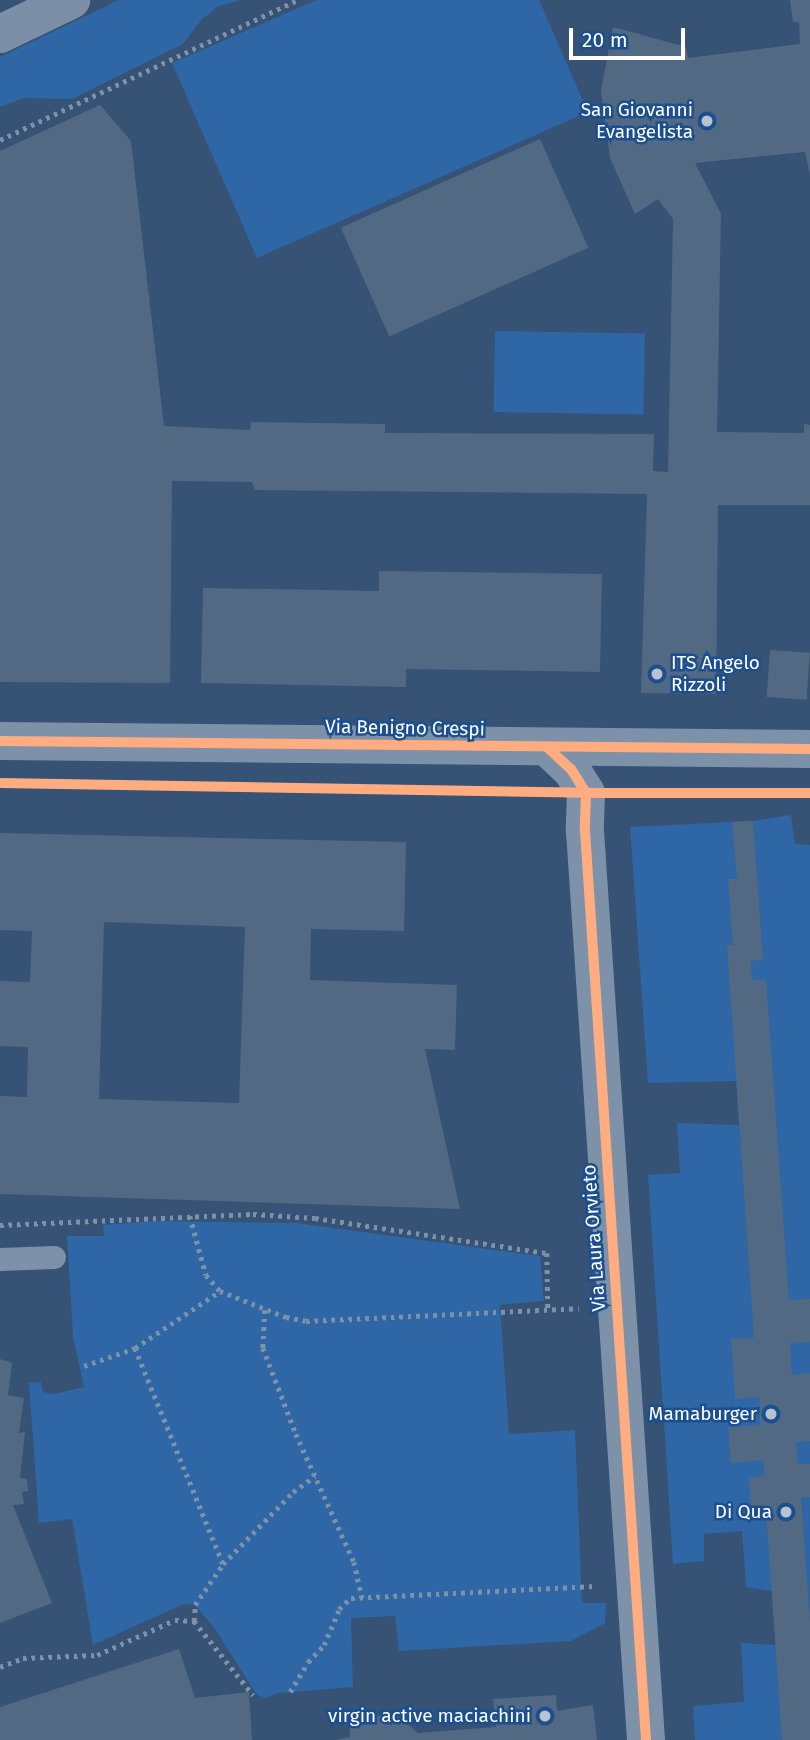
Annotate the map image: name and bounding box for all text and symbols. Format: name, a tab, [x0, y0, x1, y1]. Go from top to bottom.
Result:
scale bar	[572, 14, 688, 58]
text: 20 m	[582, 27, 628, 53]
place label: San Giovanni Evangelista	[581, 99, 693, 143]
marker: San Giovanni Evangelista	[699, 113, 715, 129]
place label: ITS Angelo Rizzoli	[671, 652, 760, 696]
marker: ITS Angelo Rizzoli	[649, 666, 665, 682]
street label: Via Benigno Crespi	[325, 715, 485, 741]
street label: Via Laura Orvieto	[577, 1164, 611, 1312]
place label: Mamaburger	[649, 1403, 757, 1425]
marker: Mamaburger	[763, 1406, 779, 1422]
place label: Di Qua	[715, 1501, 772, 1523]
marker: Di Qua	[778, 1504, 794, 1520]
place label: virgin active maciachini	[328, 1705, 531, 1727]
marker: virgin active maciachini	[537, 1708, 553, 1724]

